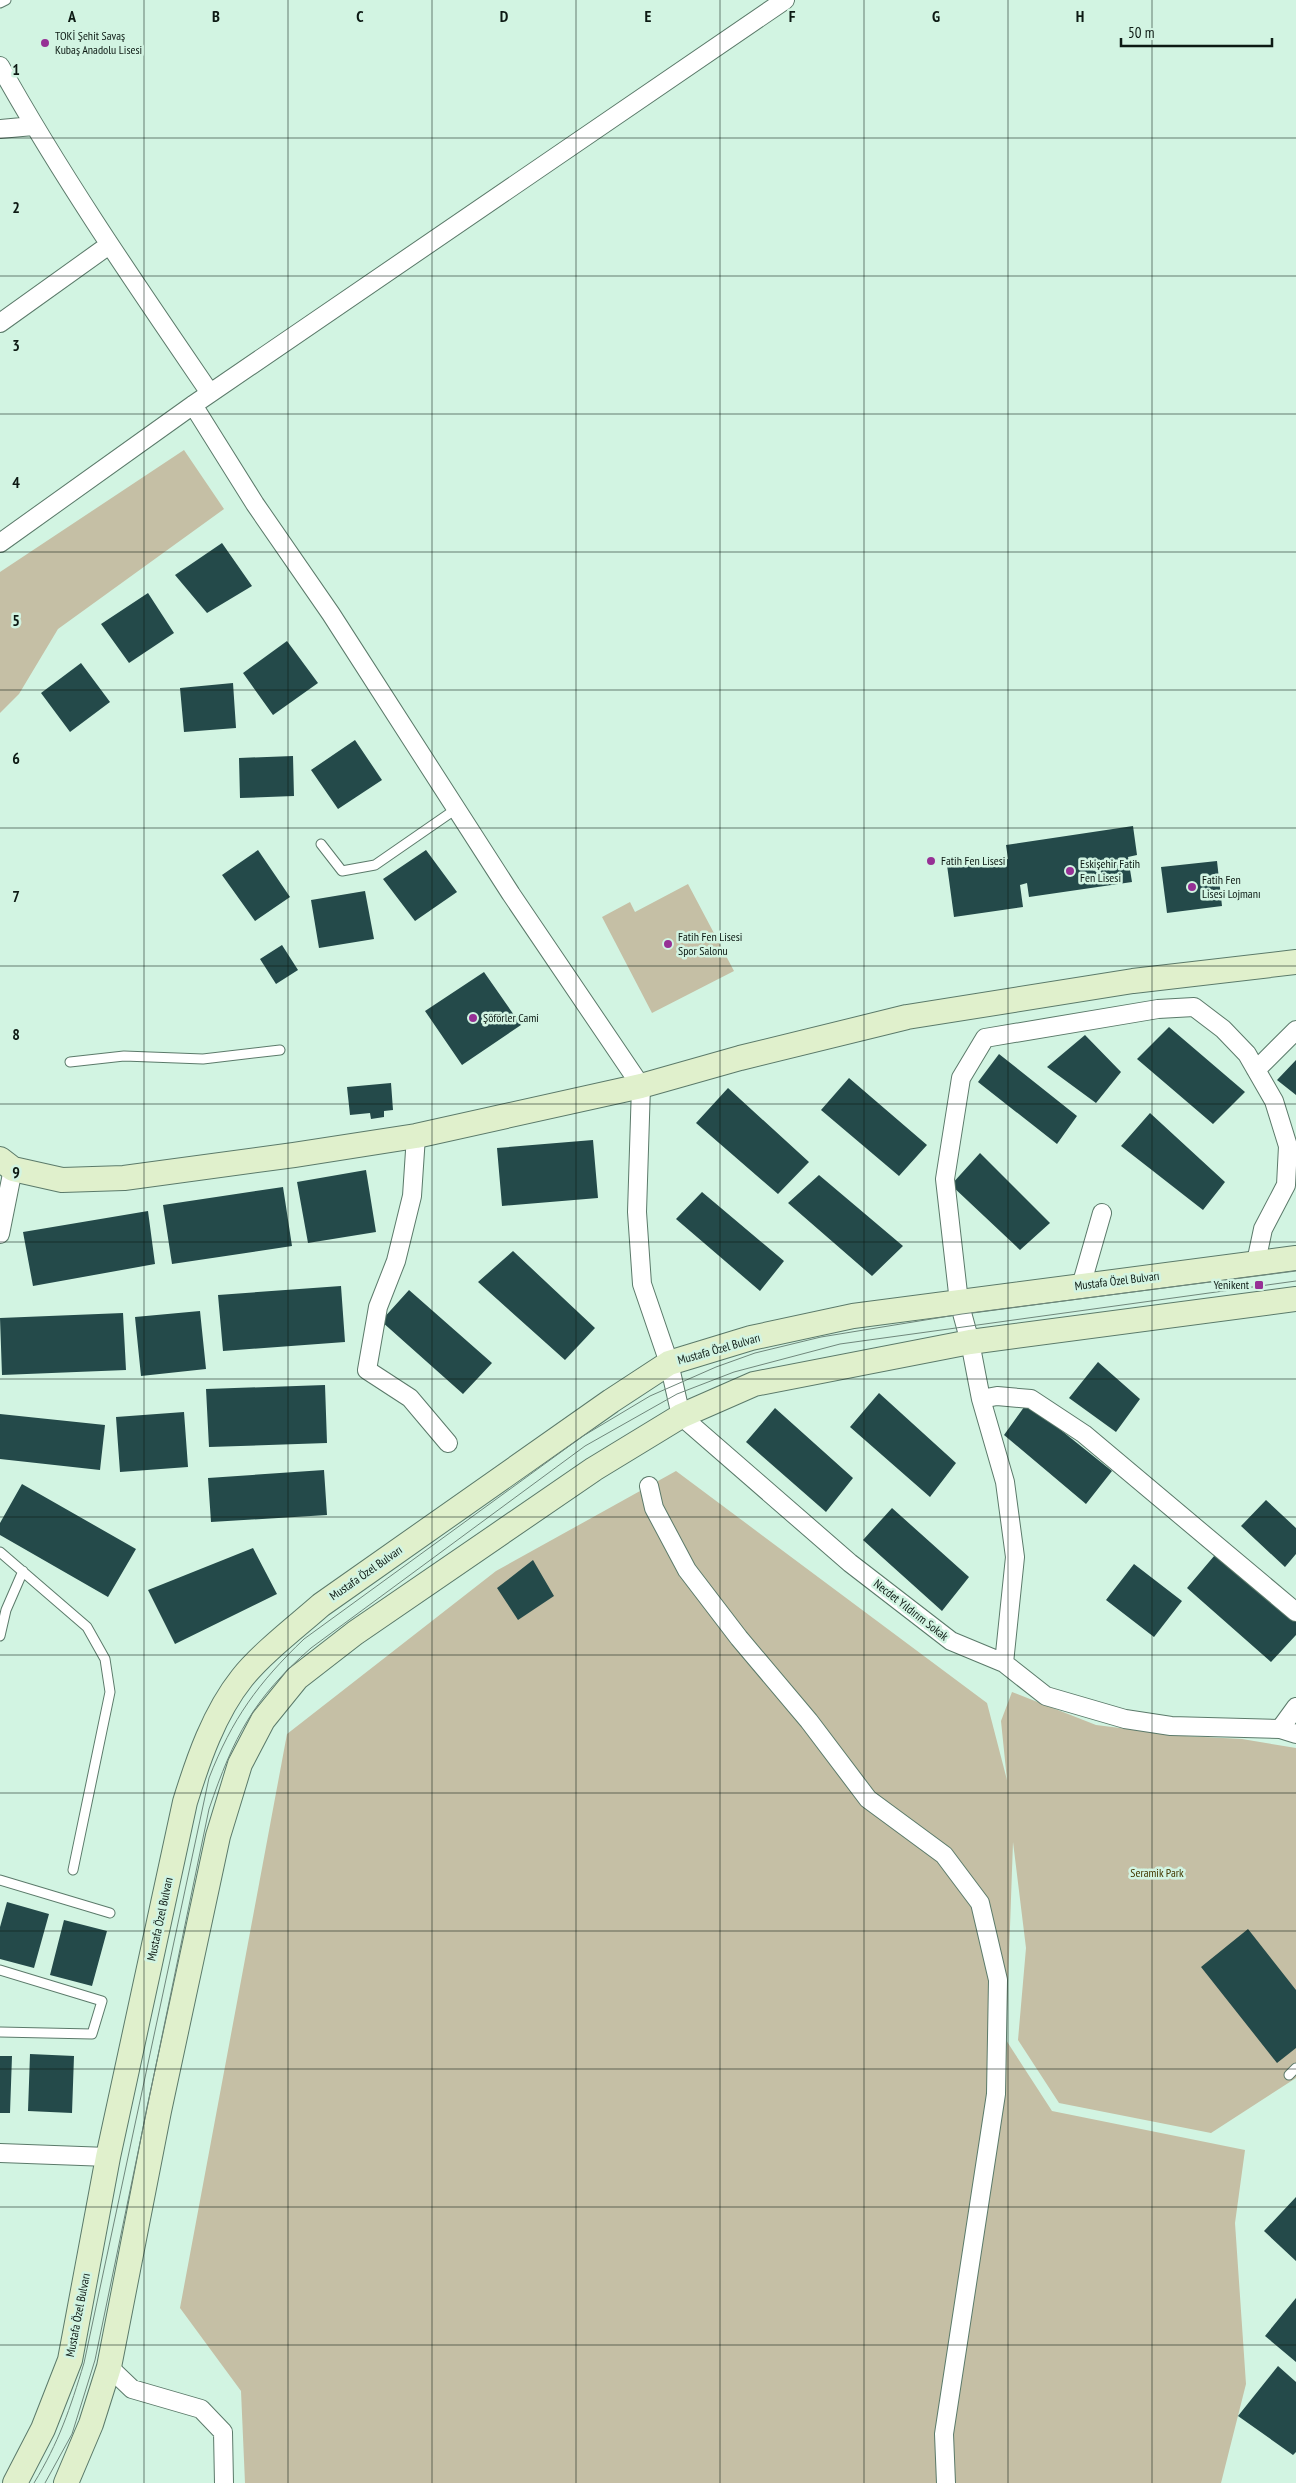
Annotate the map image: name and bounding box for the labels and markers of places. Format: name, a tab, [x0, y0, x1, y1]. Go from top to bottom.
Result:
place label: TOKİ Şehit Savaş Kubaş Anadolu Lisesi	[55, 28, 142, 57]
marker: TOKİ Şehit Savaş Kubaş Anadolu Lisesi	[39, 37, 51, 49]
place label: Fatih Fen Lisesi	[941, 853, 1005, 868]
marker: Fatih Fen Lisesi	[925, 855, 937, 867]
place label: Eskişehir Fatih Fen Lisesi	[1080, 856, 1140, 885]
marker: Eskişehir Fatih Fen Lisesi	[1064, 865, 1076, 877]
place label: Fatih Fen Lisesi Lojmanı	[1202, 872, 1261, 901]
marker: Fatih Fen Lisesi Lojmanı	[1186, 881, 1198, 893]
place label: Fatih Fen Lisesi Spor Salonu	[678, 929, 742, 958]
marker: Fatih Fen Lisesi Spor Salonu	[662, 938, 674, 950]
place label: Şöförler Cami	[483, 1010, 539, 1025]
marker: Şöförler Cami	[467, 1012, 479, 1024]
place label: Yenikent	[1214, 1277, 1250, 1292]
marker: Yenikent	[1253, 1279, 1265, 1291]

